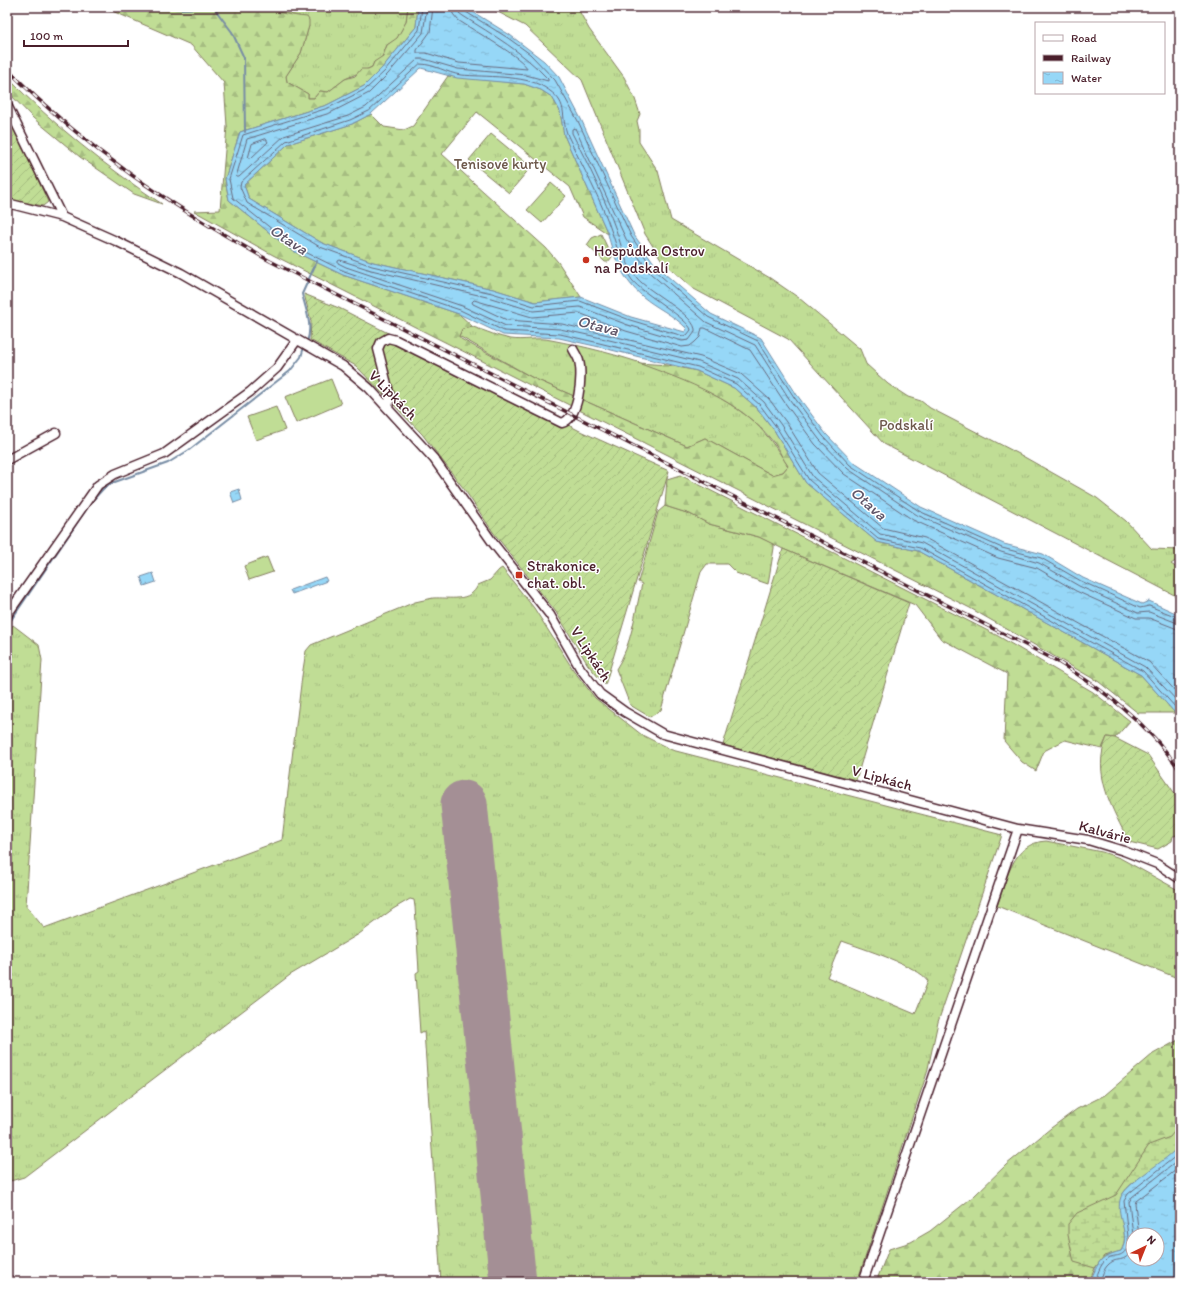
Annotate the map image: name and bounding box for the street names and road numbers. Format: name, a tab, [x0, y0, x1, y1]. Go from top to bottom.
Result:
street label: V Lipkách	[365, 366, 421, 424]
street label: V Lipkách	[567, 623, 615, 685]
street label: V Lipkách	[850, 761, 914, 795]
street label: Kalvárie	[1077, 816, 1133, 848]

